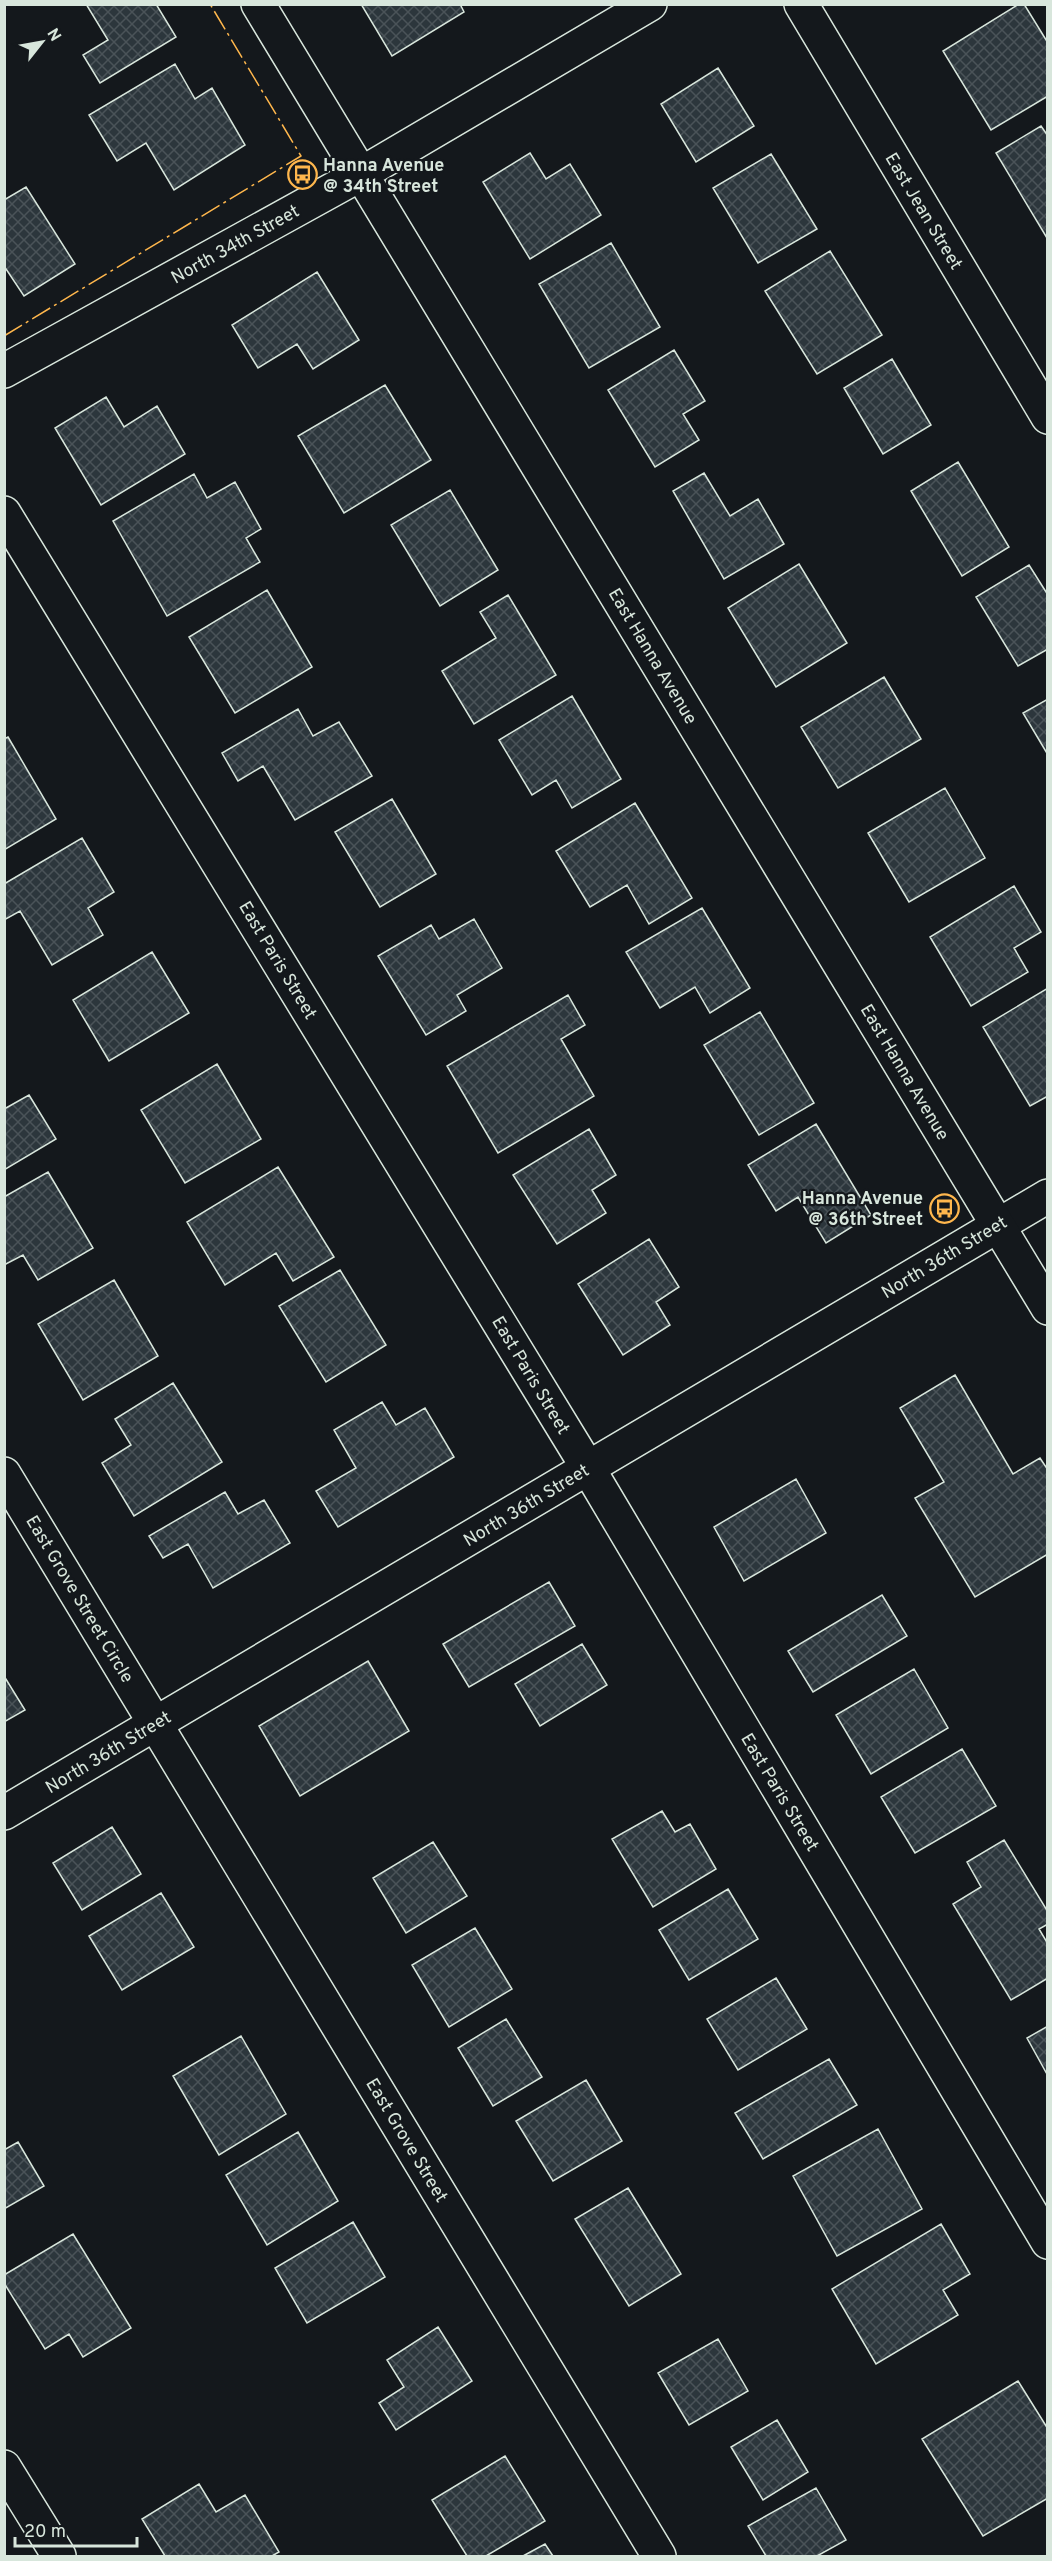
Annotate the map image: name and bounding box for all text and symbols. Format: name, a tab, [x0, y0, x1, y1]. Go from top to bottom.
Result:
north arrow	[12, 12, 72, 72]
text: N	[42, 25, 65, 45]
street label: East Jean Street	[879, 149, 967, 274]
place label: Hanna Avenue @ 34th Street	[323, 155, 444, 199]
bus stop icon: Hanna Avenue @ 34th Street	[286, 159, 318, 191]
street label: North 34th Street	[168, 201, 304, 290]
street label: East Hanna Avenue	[602, 584, 701, 729]
street label: East Paris Street	[232, 897, 321, 1024]
street label: East Hanna Avenue	[854, 1000, 953, 1145]
place label: Hanna Avenue @ 36th Street	[802, 1188, 923, 1232]
bus stop icon: Hanna Avenue @ 36th Street	[928, 1192, 960, 1224]
street label: North 36th Street	[878, 1212, 1012, 1305]
street label: East Paris Street	[485, 1312, 574, 1439]
street label: North 36th Street	[460, 1460, 594, 1553]
street label: East Grove Street Circle	[20, 1512, 138, 1688]
street label: North 36th Street	[42, 1707, 176, 1800]
street label: East Paris Street	[734, 1729, 823, 1856]
street label: East Grove Street	[360, 2074, 452, 2207]
scale bar	[15, 2510, 136, 2548]
text: 20 m	[24, 2521, 66, 2544]

